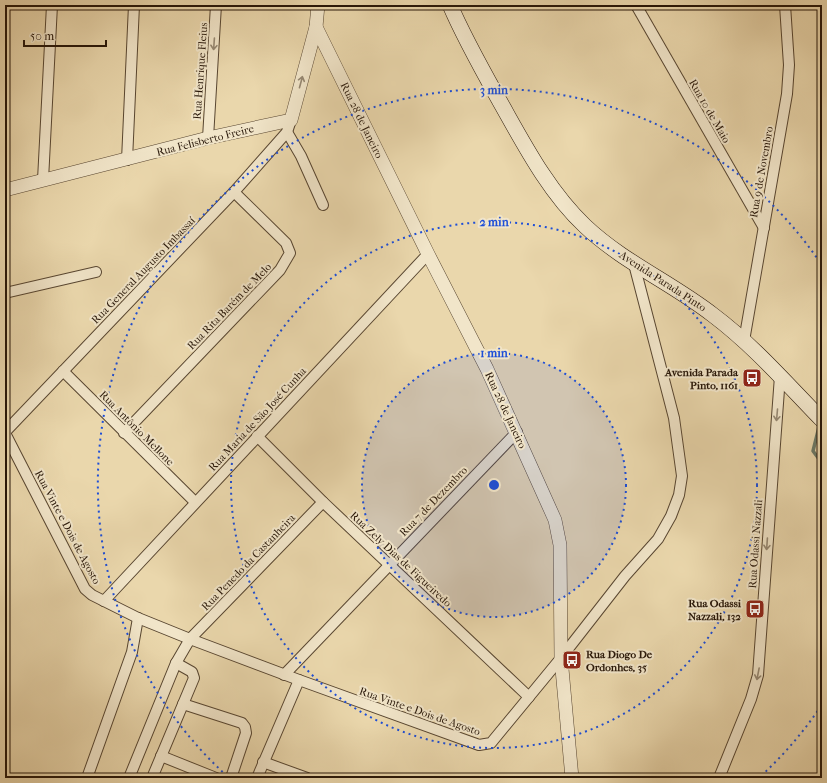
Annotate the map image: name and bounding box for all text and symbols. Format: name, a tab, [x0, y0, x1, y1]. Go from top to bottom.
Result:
scale bar	[24, 22, 106, 48]
street label: Rua Henrique Fleius	[191, 22, 210, 120]
text: 50 m	[30, 29, 54, 43]
one-way arrow	[210, 37, 218, 50]
one-way arrow	[298, 76, 306, 89]
street label: Rua 10 de Maio	[686, 77, 733, 146]
street label: Rua 28 de Janeiro	[338, 80, 386, 161]
text: 3 min	[480, 83, 509, 98]
street label: Rua Felisberto Freire	[155, 122, 256, 159]
street label: Rua 9 de Novembro	[747, 125, 776, 219]
street label: Rua General Augusto Imbassaí	[89, 214, 198, 327]
text: 2 min	[479, 215, 510, 229]
street label: Avenida Parada Pinto	[616, 248, 709, 315]
street label: Rua Rita Barém de Melo	[185, 260, 274, 352]
text: 1 min	[480, 346, 509, 360]
street label: Rua Maria de São José Cunha	[206, 364, 310, 474]
place label: Avenida Parada Pinto, 1161	[664, 366, 739, 392]
bus stop icon: Avenida Parada Pinto, 1161	[741, 367, 763, 389]
street label: Rua 28 de Janeiro	[482, 370, 529, 451]
street label: Rua Antônio Mellone	[97, 388, 177, 469]
one-way arrow	[773, 408, 780, 421]
street label: Rua 7 de Dezembro	[397, 463, 470, 539]
street label: Rua Vinte e Dois de Agosto	[32, 468, 103, 587]
centre of rings	[487, 478, 501, 492]
street label: Rua Odassi Nazzali	[746, 498, 765, 589]
street label: Rua Zely Dias de Figueiredo	[347, 509, 454, 610]
street label: Rua Penedo da Castanheira	[199, 511, 298, 613]
one-way arrow	[764, 537, 771, 550]
place label: Rua Odassi Nazzali, 132	[688, 597, 742, 623]
bus stop icon: Rua Odassi Nazzali, 132	[744, 598, 766, 620]
place label: Rua Diogo De Ordonhes, 35	[586, 648, 653, 674]
bus stop icon: Rua Diogo De Ordonhes, 35	[561, 649, 583, 671]
one-way arrow	[753, 667, 761, 680]
street label: Rua Vinte e Dois de Agosto	[358, 685, 482, 738]

